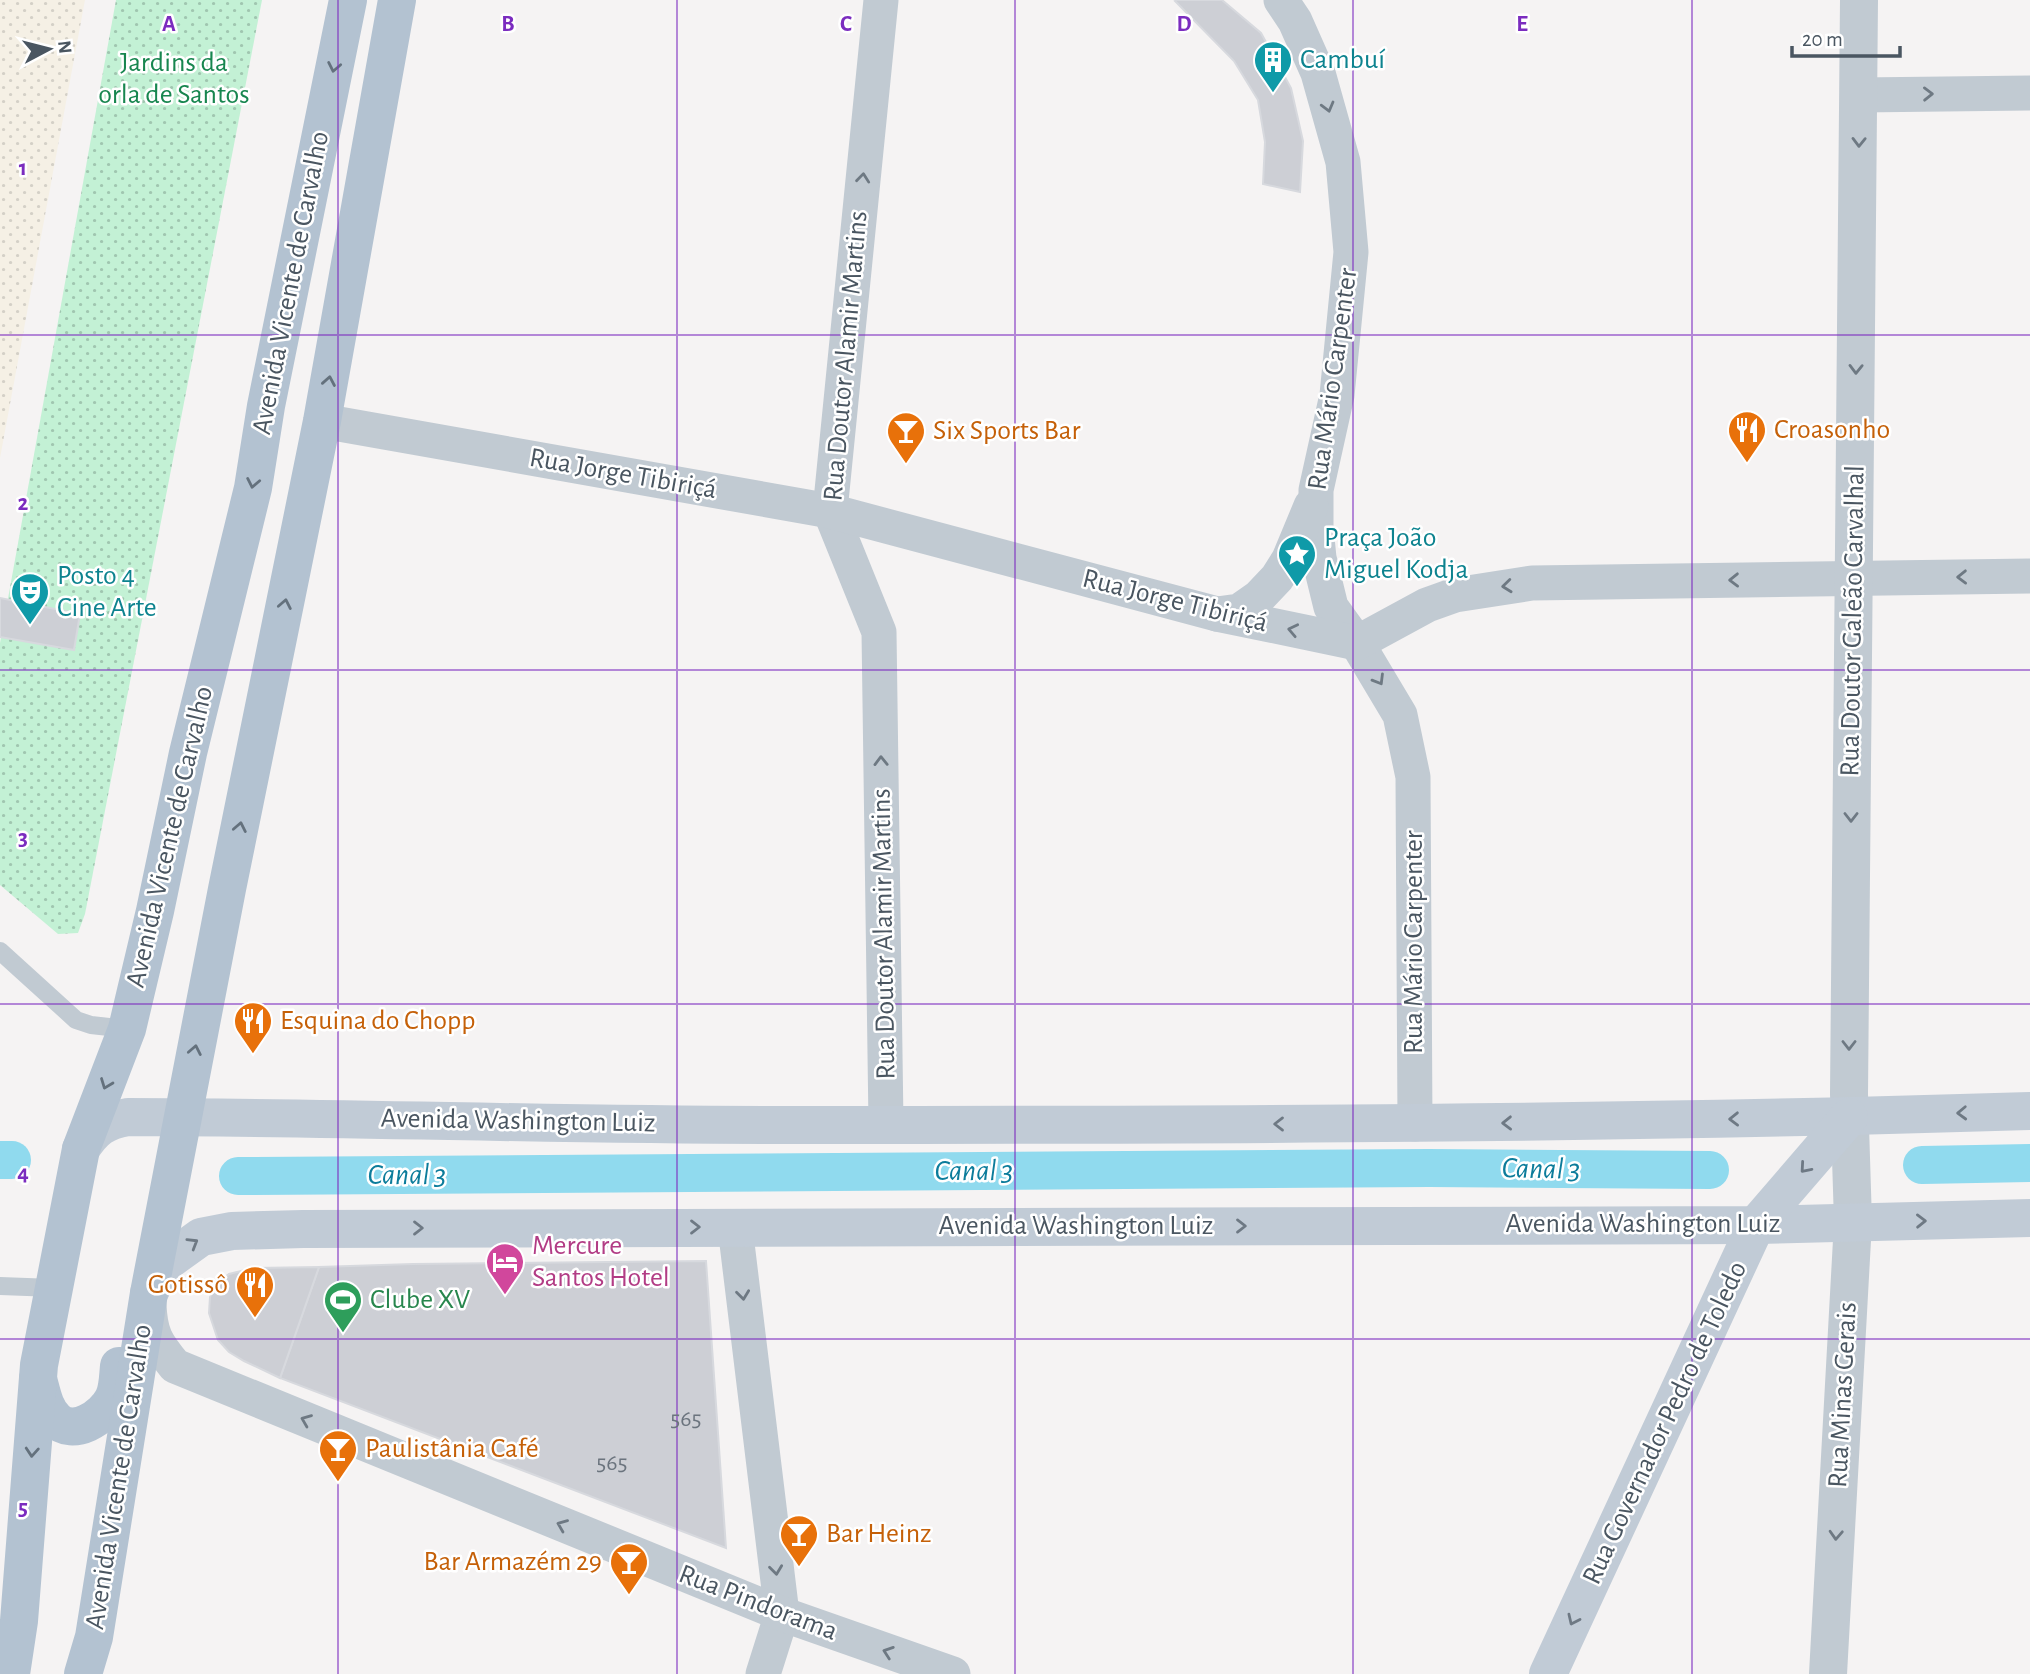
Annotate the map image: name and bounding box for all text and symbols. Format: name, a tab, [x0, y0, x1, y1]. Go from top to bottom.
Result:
text: A	[162, 13, 176, 36]
text: B	[501, 13, 515, 36]
text: C	[840, 13, 852, 36]
text: D	[1176, 13, 1192, 36]
text: E	[1516, 13, 1528, 36]
north arrow	[14, 14, 84, 84]
scale bar	[1792, 14, 1900, 58]
text: 20 m	[1802, 29, 1843, 50]
text: N	[54, 39, 75, 55]
building icon: Cambuí	[1252, 39, 1294, 94]
place label: Cambuí	[1300, 46, 1385, 74]
park label: Jardins da orla de Santos	[98, 49, 250, 109]
one-way arrow	[327, 61, 342, 73]
one-way arrow	[1923, 86, 1933, 102]
one-way arrow	[1320, 101, 1334, 113]
street label: Avenida Vicente de Carvalho	[248, 129, 334, 437]
one-way arrow	[1851, 137, 1867, 147]
text: 1	[19, 157, 27, 180]
one-way arrow	[856, 172, 871, 184]
street label: Rua Doutor Alamir Martins	[819, 210, 873, 502]
street label: Rua Mário Carpenter	[1304, 266, 1362, 492]
one-way arrow	[1848, 364, 1863, 375]
one-way arrow	[321, 375, 336, 386]
restaurant icon: Croasonho	[1726, 409, 1768, 464]
bar icon: Six Sports Bar	[885, 410, 927, 465]
place label: Croasonho	[1774, 416, 1890, 444]
place label: Six Sports Bar	[933, 417, 1080, 445]
street label: Rua Jorge Tibiriçá	[527, 444, 719, 504]
street label: Rua Doutor Galeão Carvalhal	[1836, 465, 1870, 777]
one-way arrow	[247, 477, 262, 489]
text: 2	[18, 492, 29, 515]
place label: Praça João Miguel Kodja	[1324, 524, 1469, 584]
place icon: Praça João Miguel Kodja	[1276, 533, 1318, 588]
place label: Posto 4 Cine Arte	[57, 562, 157, 622]
street label: Rua Jorge Tibiriçá	[1080, 564, 1270, 638]
one-way arrow	[1956, 569, 1967, 585]
theatre icon: Posto 4 Cine Arte	[9, 571, 51, 626]
one-way arrow	[1729, 572, 1739, 588]
one-way arrow	[1501, 578, 1512, 593]
one-way arrow	[276, 598, 291, 610]
one-way arrow	[1287, 623, 1299, 638]
one-way arrow	[1371, 673, 1384, 686]
street label: Avenida Vicente de Carvalho	[122, 684, 218, 990]
one-way arrow	[873, 756, 889, 766]
street label: Rua Doutor Alamir Martins	[867, 788, 901, 1080]
one-way arrow	[1843, 812, 1859, 823]
one-way arrow	[231, 821, 246, 833]
text: 3	[18, 827, 28, 850]
street label: Rua Mário Carpenter	[1400, 830, 1428, 1054]
restaurant icon: Esquina do Chopp	[232, 1000, 274, 1055]
place label: Esquina do Chopp	[280, 1007, 475, 1035]
one-way arrow	[1842, 1039, 1857, 1050]
one-way arrow	[187, 1044, 202, 1056]
one-way arrow	[101, 1077, 115, 1089]
street label: Avenida Washington Luiz	[380, 1105, 656, 1137]
one-way arrow	[1956, 1105, 1967, 1121]
one-way arrow	[1729, 1111, 1740, 1126]
one-way arrow	[1501, 1115, 1512, 1130]
one-way arrow	[1274, 1116, 1284, 1132]
water label: Canal 3	[1501, 1153, 1581, 1185]
water label: Canal 3	[935, 1156, 1013, 1186]
water label: Canal 3	[368, 1160, 446, 1190]
one-way arrow	[1801, 1160, 1813, 1173]
text: 4	[17, 1162, 29, 1185]
street label: Avenida Washington Luiz	[1506, 1210, 1780, 1238]
street label: Avenida Washington Luiz	[939, 1212, 1213, 1240]
one-way arrow	[1916, 1213, 1927, 1228]
one-way arrow	[1236, 1218, 1246, 1234]
one-way arrow	[690, 1219, 700, 1235]
one-way arrow	[413, 1220, 424, 1236]
place label: Mercure Santos Hotel	[532, 1232, 670, 1292]
one-way arrow	[185, 1239, 198, 1252]
hotel icon: Mercure Santos Hotel	[484, 1241, 526, 1296]
street label: Rua Governador Pedro de Toledo	[1578, 1257, 1752, 1589]
restaurant icon: Gotissô	[234, 1264, 276, 1319]
place label: Gotissô	[148, 1271, 228, 1299]
sports icon: Clube XV	[322, 1279, 364, 1334]
place label: Clube XV	[370, 1286, 470, 1314]
one-way arrow	[735, 1289, 750, 1301]
street label: Rua Minas Gerais	[1824, 1301, 1862, 1489]
street label: Avenida Vicente de Carvalho	[81, 1323, 157, 1631]
house number: 565	[670, 1407, 702, 1431]
one-way arrow	[301, 1414, 313, 1428]
bar icon: Paulistânia Café	[317, 1428, 359, 1483]
place label: Paulistânia Café	[365, 1435, 539, 1463]
one-way arrow	[25, 1447, 40, 1458]
house number: 565	[596, 1451, 628, 1475]
text: 5	[18, 1497, 28, 1520]
bar icon: Bar Heinz	[778, 1513, 820, 1568]
one-way arrow	[557, 1519, 569, 1533]
place label: Bar Heinz	[826, 1520, 932, 1548]
one-way arrow	[1828, 1530, 1843, 1541]
bar icon: Bar Armazém 29	[608, 1541, 650, 1596]
place label: Bar Armazém 29	[423, 1548, 602, 1576]
street label: Rua Pindorama	[675, 1560, 841, 1646]
one-way arrow	[769, 1564, 784, 1575]
one-way arrow	[1567, 1613, 1581, 1625]
one-way arrow	[883, 1646, 895, 1660]

